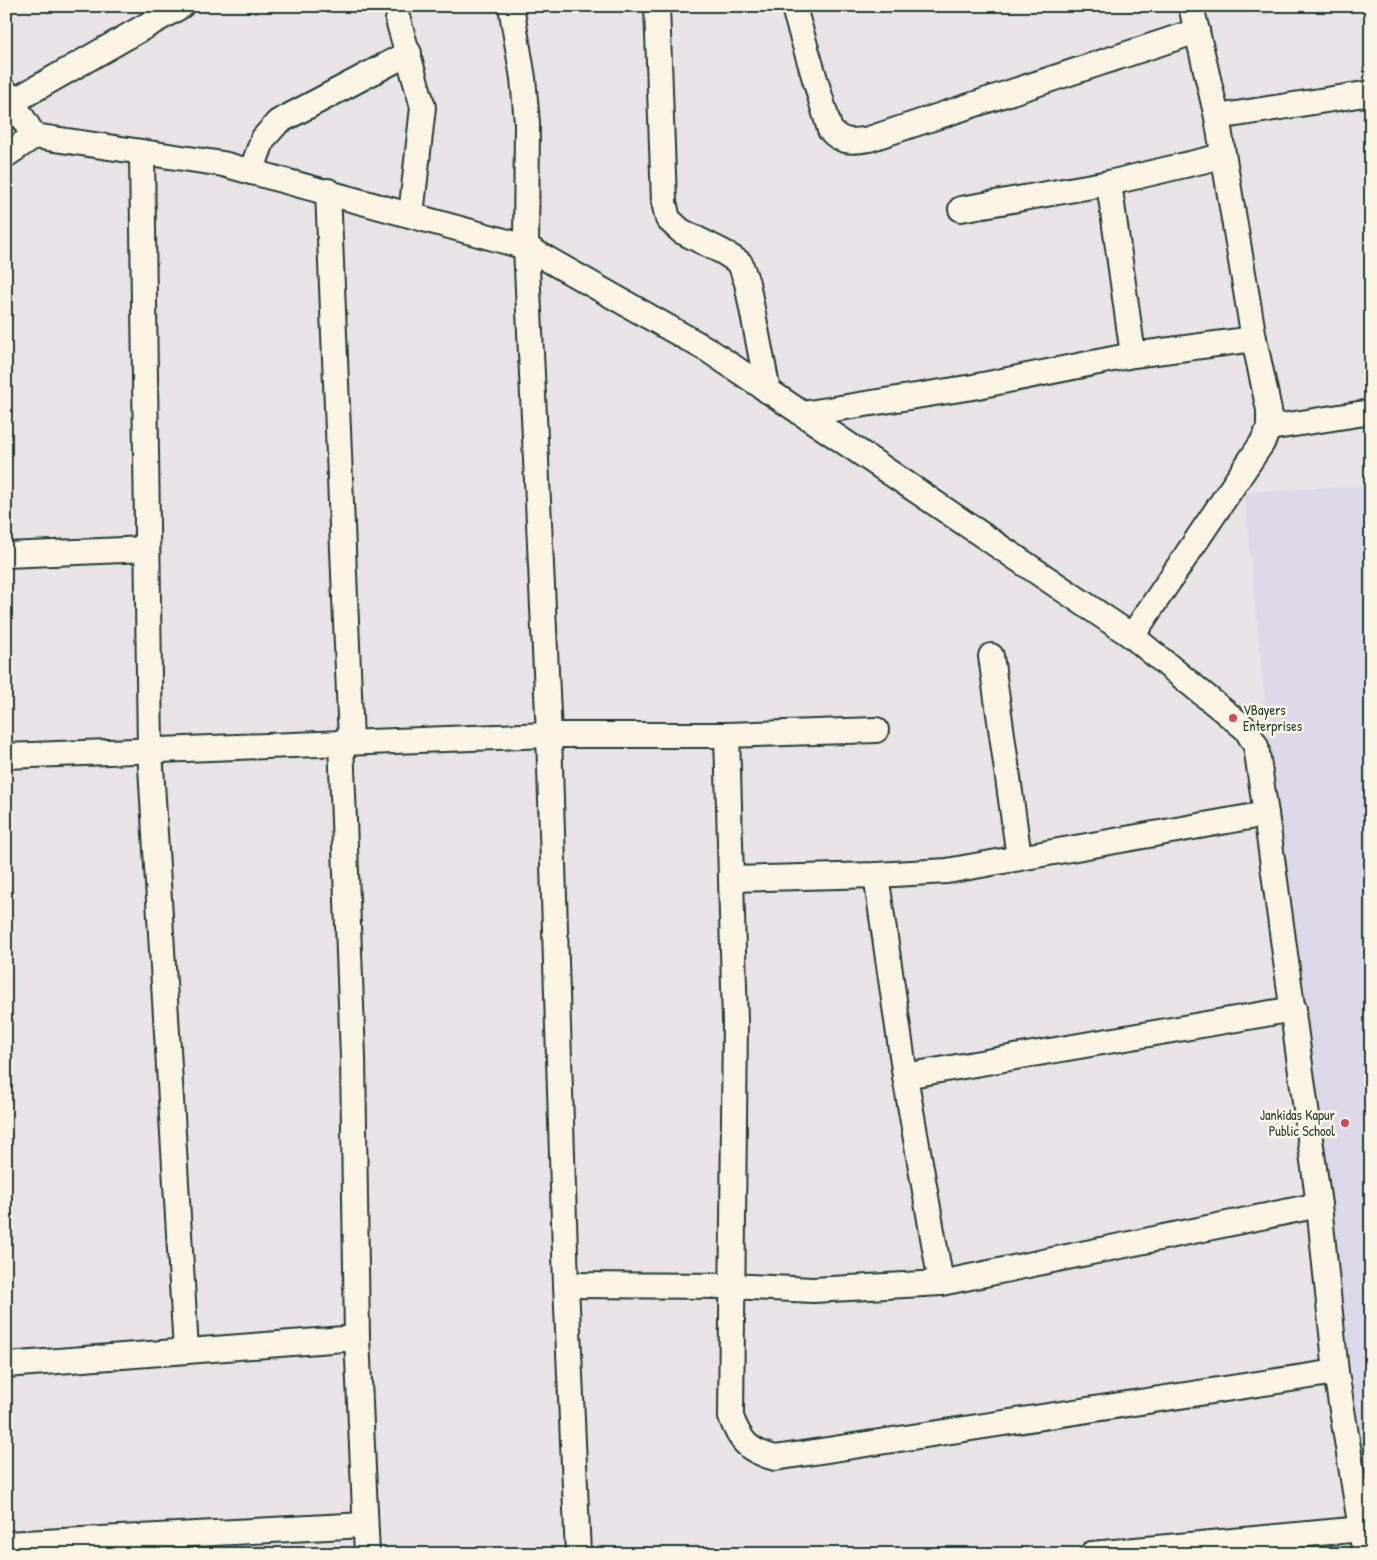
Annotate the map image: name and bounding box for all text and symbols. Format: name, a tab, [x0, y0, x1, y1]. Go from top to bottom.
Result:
place label: VBayers Enterprises	[1243, 700, 1302, 736]
marker: VBayers Enterprises	[1227, 712, 1239, 724]
place label: Jankidas Kapur Public School	[1260, 1105, 1336, 1140]
marker: Jankidas Kapur Public School	[1339, 1117, 1351, 1129]

